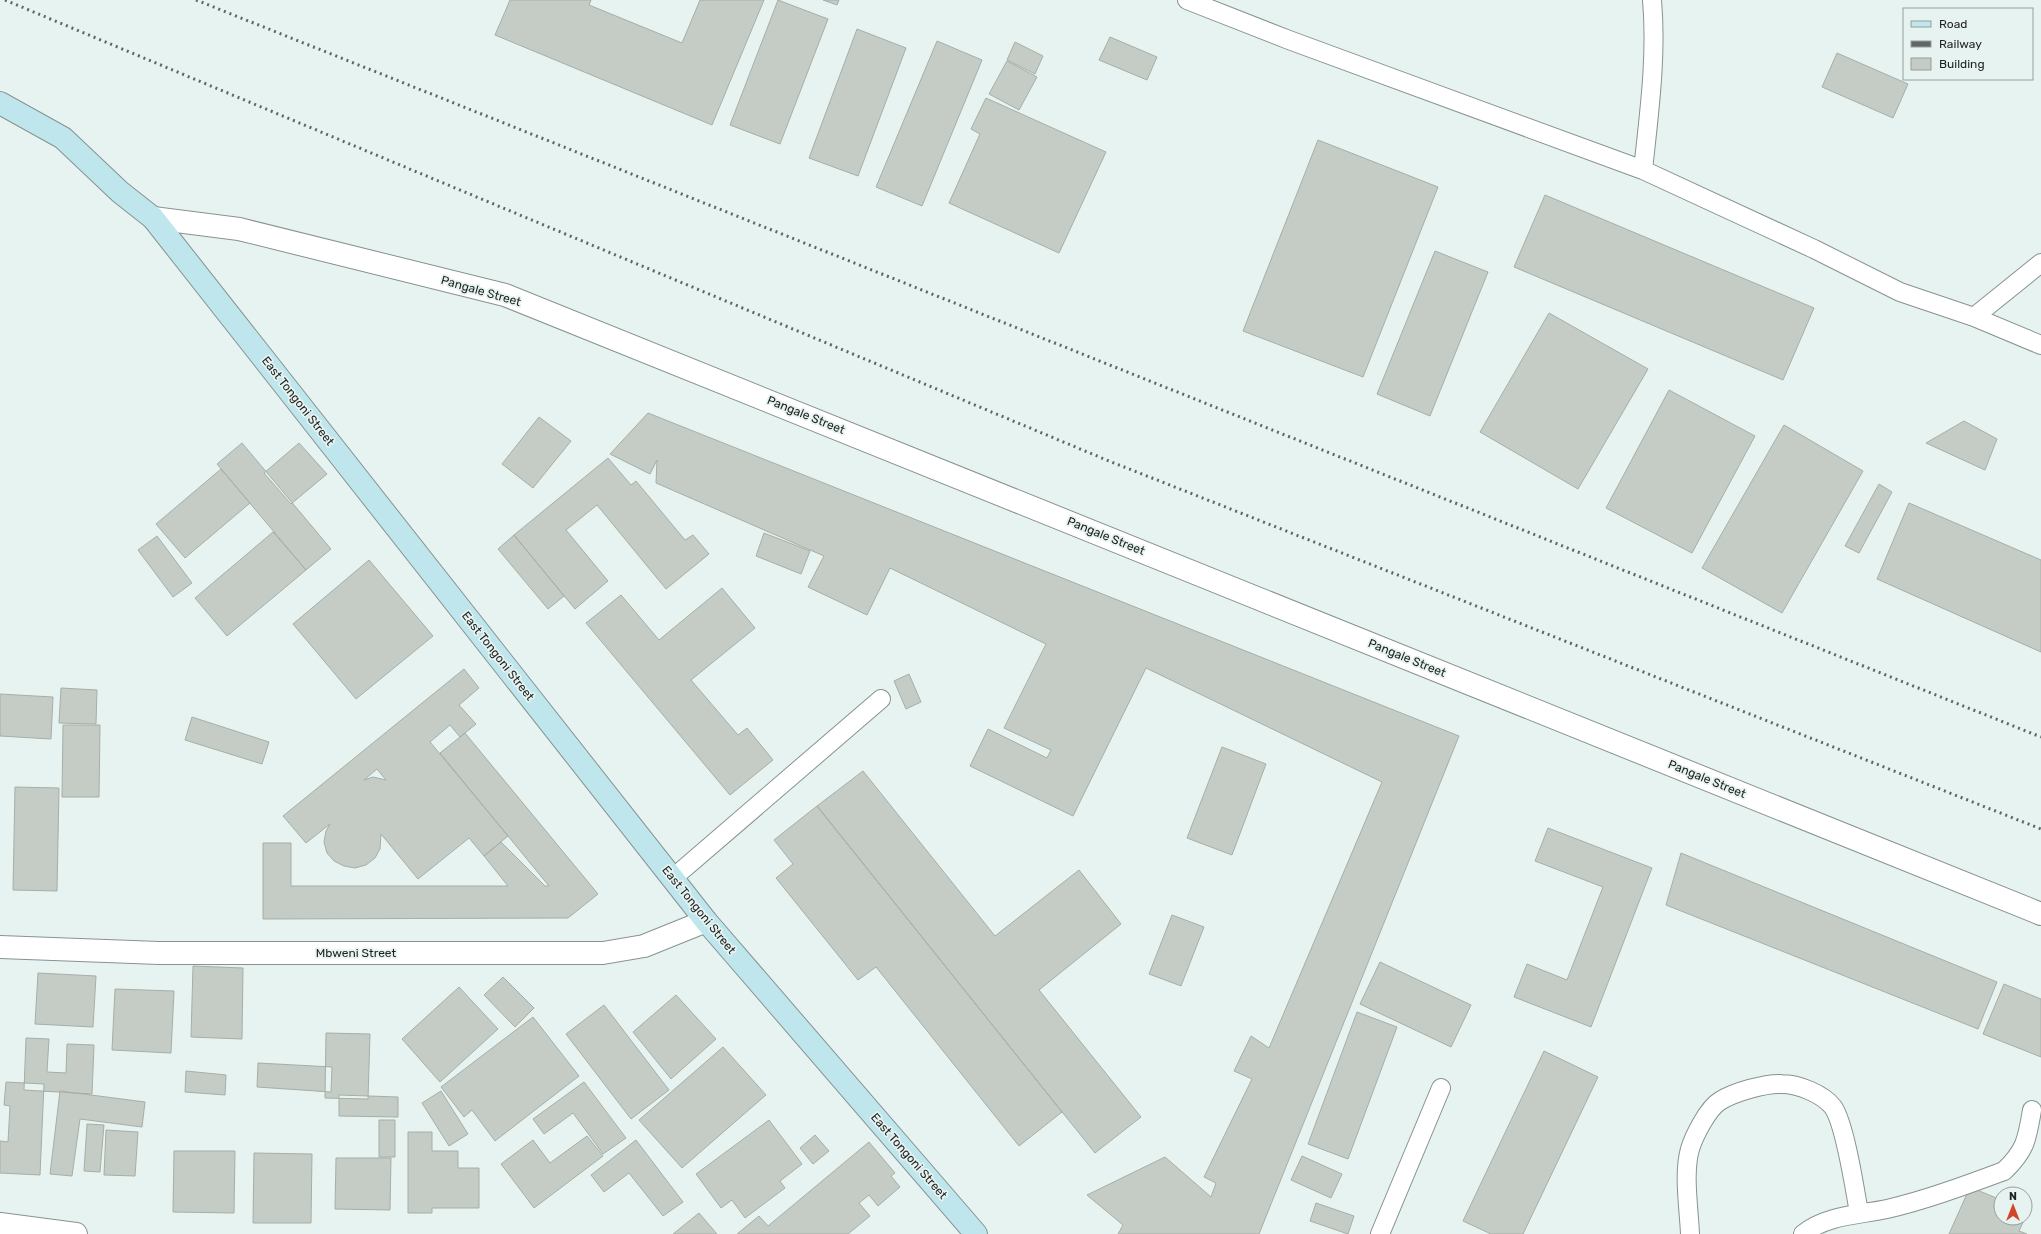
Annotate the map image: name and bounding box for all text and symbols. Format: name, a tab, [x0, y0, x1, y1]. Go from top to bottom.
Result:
legend	[1903, 8, 2033, 80]
text: Road	[1939, 17, 1967, 31]
text: Railway	[1939, 37, 1982, 51]
text: Building	[1939, 57, 1985, 71]
street label: Pangale Street	[439, 273, 523, 309]
street label: East Tongoni Street	[259, 354, 337, 449]
street label: Pangale Street	[765, 393, 847, 437]
street label: Pangale Street	[1065, 514, 1147, 558]
street label: East Tongoni Street	[459, 609, 537, 704]
street label: Pangale Street	[1366, 636, 1448, 680]
street label: Pangale Street	[1666, 757, 1748, 801]
street label: East Tongoni Street	[659, 863, 739, 957]
street label: Mbweni Street	[316, 946, 397, 960]
street label: East Tongoni Street	[868, 1110, 950, 1202]
north arrow	[1993, 1186, 2033, 1226]
text: N	[2009, 1190, 2017, 1203]

